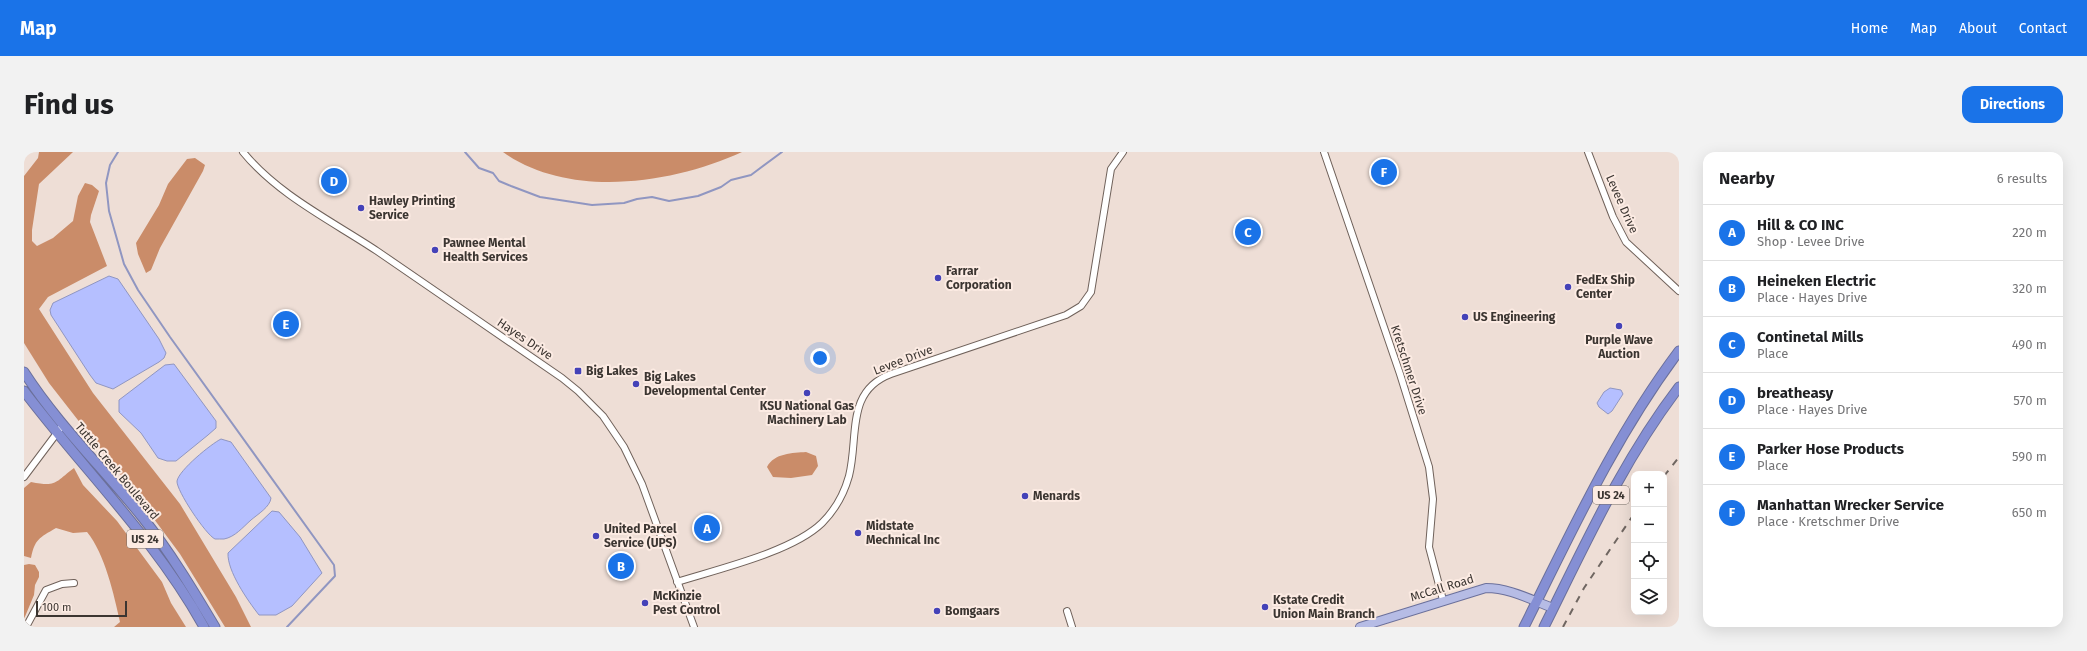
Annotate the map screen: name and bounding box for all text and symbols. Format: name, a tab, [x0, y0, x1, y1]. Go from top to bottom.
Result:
text: Map	[20, 17, 57, 40]
text: Home	[1851, 20, 1888, 37]
text: Map	[1910, 20, 1937, 37]
text: About	[1959, 20, 1997, 37]
text: Contact	[2019, 20, 2067, 37]
button: Directions	[1962, 86, 2063, 123]
text: Find us	[24, 88, 114, 121]
pin: F	[1371, 157, 1397, 187]
pin: D	[321, 166, 347, 196]
text: Nearby	[1719, 168, 1774, 189]
text: 6 results	[1997, 171, 2047, 186]
street label: Levee Drive	[1603, 173, 1641, 235]
place label: Hawley Printing Service	[369, 194, 456, 222]
marker: Hawley Printing Service	[356, 203, 366, 213]
text: Hill & CO INC	[1757, 216, 1844, 234]
pin: C	[1235, 217, 1261, 247]
text: A	[1728, 225, 1736, 240]
text: 220 m	[2012, 225, 2047, 240]
text: Shop · Levee Drive	[1757, 234, 1865, 249]
place label: Pawnee Mental Health Services	[443, 236, 528, 264]
marker: Pawnee Mental Health Services	[430, 245, 440, 255]
place label: Farrar Corporation	[946, 264, 1012, 292]
text: Heineken Electric	[1757, 272, 1876, 290]
marker: Farrar Corporation	[933, 273, 943, 283]
place label: FedEx Ship Center	[1576, 273, 1635, 301]
text: B	[1728, 281, 1736, 296]
text: 320 m	[2012, 281, 2047, 296]
marker: FedEx Ship Center	[1563, 282, 1573, 292]
text: Place · Hayes Drive	[1757, 290, 1867, 305]
pin: E	[273, 309, 299, 339]
place label: US Engineering	[1473, 310, 1556, 324]
marker: US Engineering	[1460, 312, 1470, 322]
street label: Hayes Drive	[495, 315, 555, 363]
marker: Purple Wave Auction	[1614, 321, 1624, 331]
street label: Kretschmer Drive	[1388, 323, 1430, 417]
text: Continetal Mills	[1757, 328, 1864, 346]
place label: Purple Wave Auction	[1585, 333, 1653, 361]
text: C	[1728, 337, 1736, 352]
text: 490 m	[2012, 337, 2047, 352]
street label: Levee Drive	[871, 342, 935, 378]
text: Place	[1757, 346, 1788, 361]
your location	[810, 348, 830, 368]
place label: Big Lakes	[586, 364, 638, 378]
marker: Big Lakes	[573, 366, 583, 376]
place label: Big Lakes Developmental Center	[644, 370, 766, 398]
marker: Big Lakes Developmental Center	[631, 379, 641, 389]
text: breatheasy	[1757, 384, 1833, 402]
marker: KSU National Gas Machinery Lab	[802, 388, 812, 398]
text: D	[1728, 393, 1736, 408]
text: 570 m	[2013, 393, 2047, 408]
place label: KSU National Gas Machinery Lab	[760, 399, 854, 427]
text: Place · Hayes Drive	[1757, 402, 1867, 417]
street label: Tuttle Creek Boulevard	[72, 420, 162, 522]
text: Parker Hose Products	[1757, 440, 1904, 458]
text: E	[1729, 449, 1735, 464]
text: 590 m	[2012, 449, 2047, 464]
text: Place	[1757, 458, 1788, 473]
map controls	[1631, 471, 1667, 615]
button: +	[1631, 471, 1667, 507]
road number: US 24	[1593, 486, 1629, 504]
place label: Menards	[1033, 489, 1080, 503]
marker: Menards	[1020, 491, 1030, 501]
text: Manhattan Wrecker Service	[1757, 496, 1944, 514]
text: F	[1729, 505, 1735, 520]
text: 650 m	[2012, 505, 2047, 520]
button: −	[1631, 507, 1667, 543]
pin: A	[694, 513, 720, 543]
text: Place · Kretschmer Drive	[1757, 514, 1899, 529]
place label: Midstate Mechnical Inc	[866, 519, 940, 547]
place label: United Parcel Service (UPS)	[604, 522, 677, 550]
marker: Midstate Mechnical Inc	[853, 528, 863, 538]
road number: US 24	[127, 530, 163, 548]
marker: United Parcel Service (UPS)	[591, 531, 601, 541]
button: locate	[1631, 543, 1667, 579]
pin: B	[608, 551, 634, 581]
street label: McCall Road	[1408, 572, 1476, 604]
button: layers	[1631, 579, 1667, 615]
place label: McKinzie Pest Control	[653, 589, 720, 617]
place label: Kstate Credit Union Main Branch	[1273, 593, 1375, 621]
marker: McKinzie Pest Control	[640, 598, 650, 608]
scale bar	[36, 599, 127, 618]
text: 100 m	[42, 601, 71, 614]
marker: Kstate Credit Union Main Branch	[1260, 602, 1270, 612]
place label: Bomgaars	[945, 604, 1000, 618]
marker: Bomgaars	[932, 606, 942, 616]

